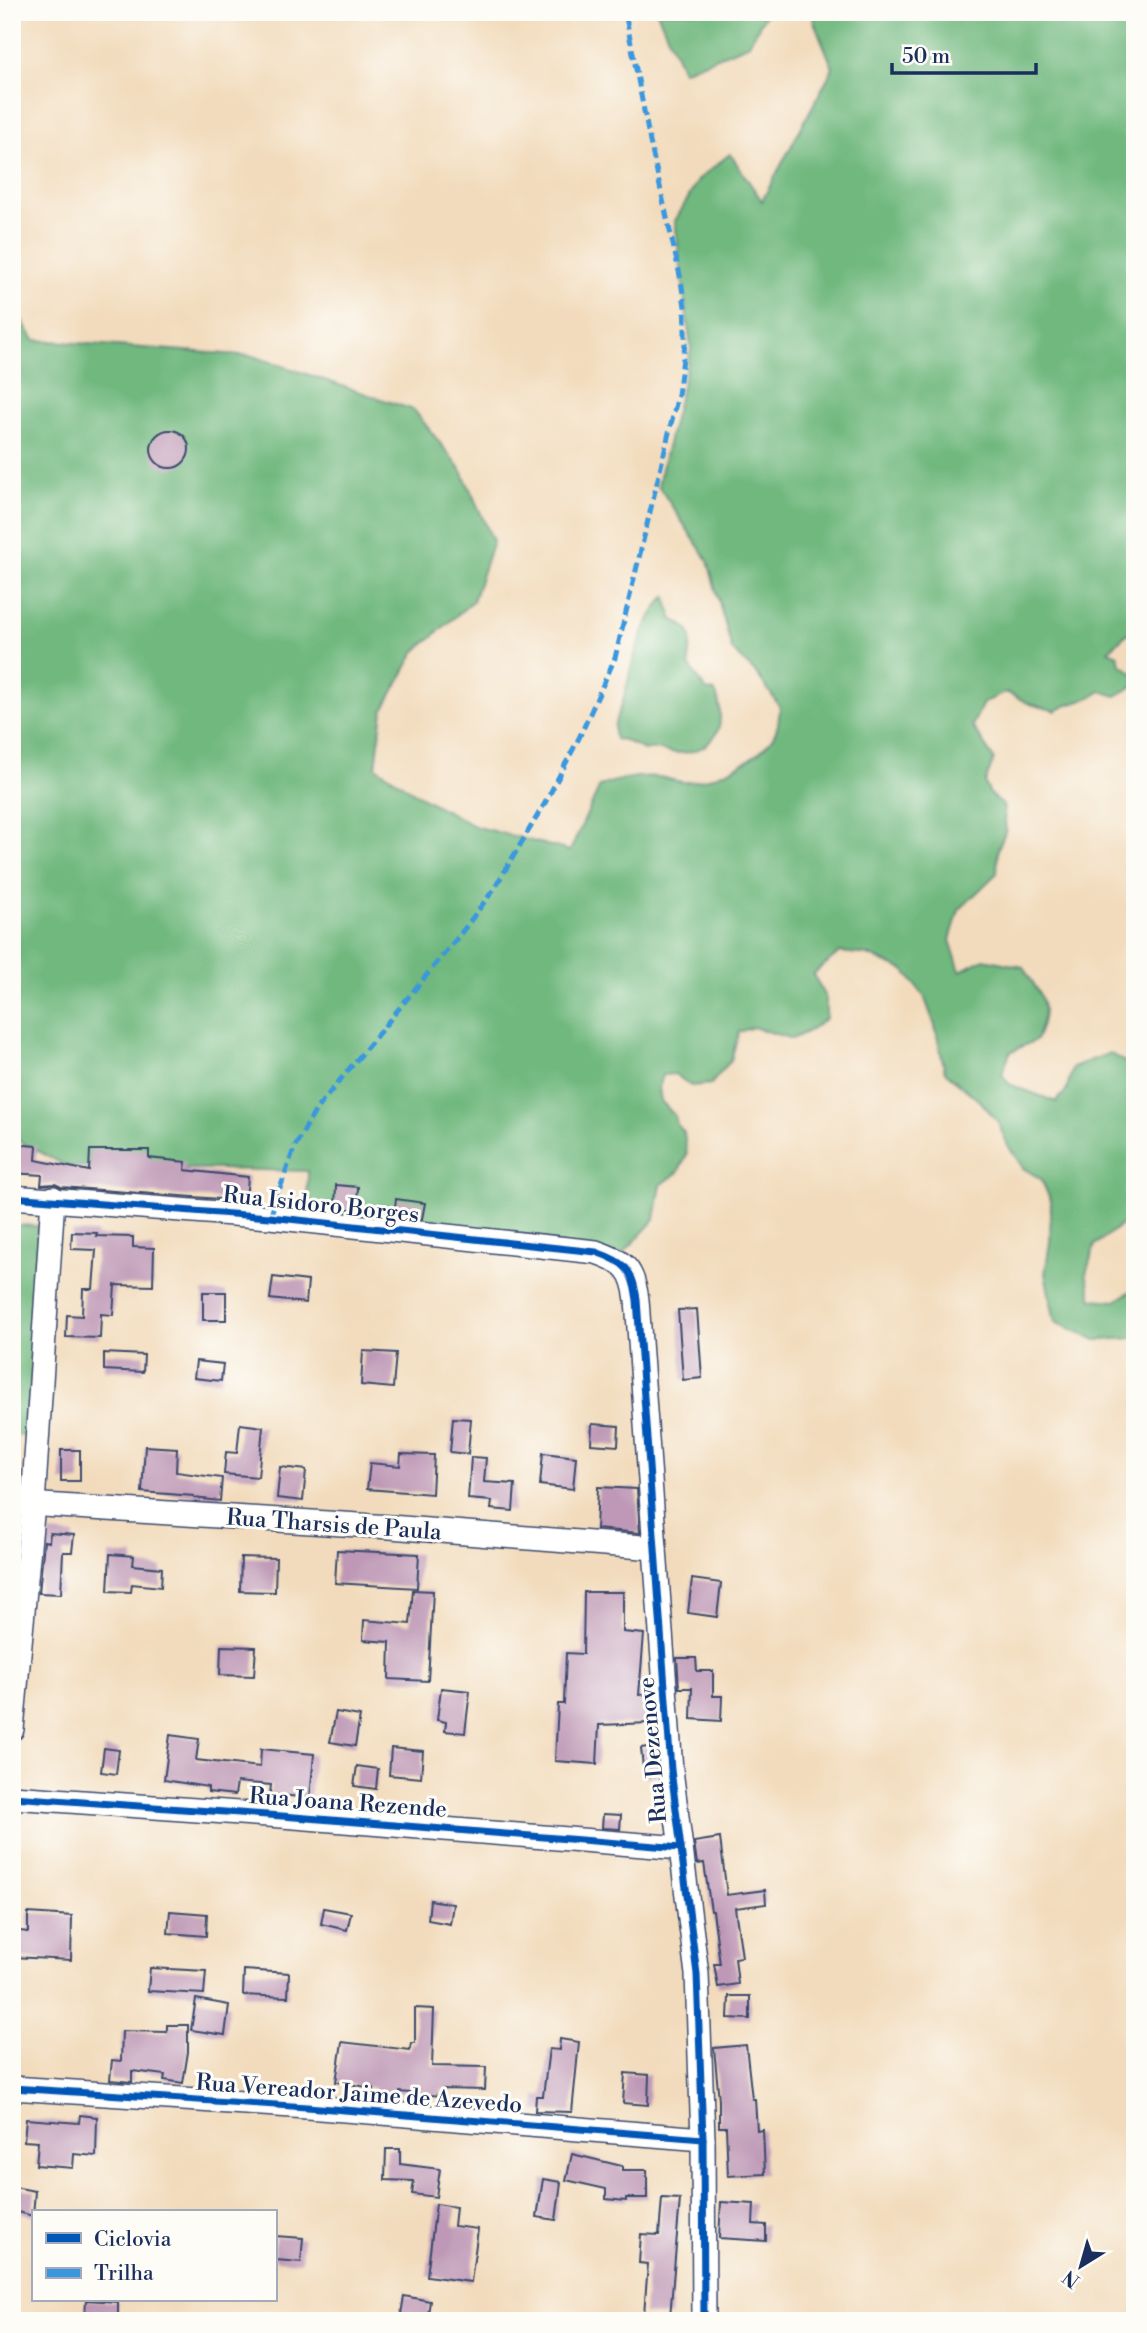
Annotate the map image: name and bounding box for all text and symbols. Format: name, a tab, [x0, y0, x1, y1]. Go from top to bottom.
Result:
scale bar	[892, 32, 1035, 76]
text: 50 m	[902, 44, 950, 70]
street label: Rua Isidoro Borges	[221, 1181, 420, 1229]
street label: Rua Tharsis de Paula	[225, 1503, 443, 1547]
street label: Rua Dezenove	[633, 1676, 673, 1824]
street label: Rua Joana Rezende	[248, 1782, 448, 1824]
street label: Rua Vereador Jaime de Azevedo	[195, 2069, 523, 2119]
legend	[32, 2210, 276, 2302]
text: Ciclovia	[94, 2227, 172, 2253]
north arrow	[1046, 2232, 1116, 2302]
text: Trilha	[94, 2261, 154, 2287]
text: N	[1058, 2265, 1085, 2293]

